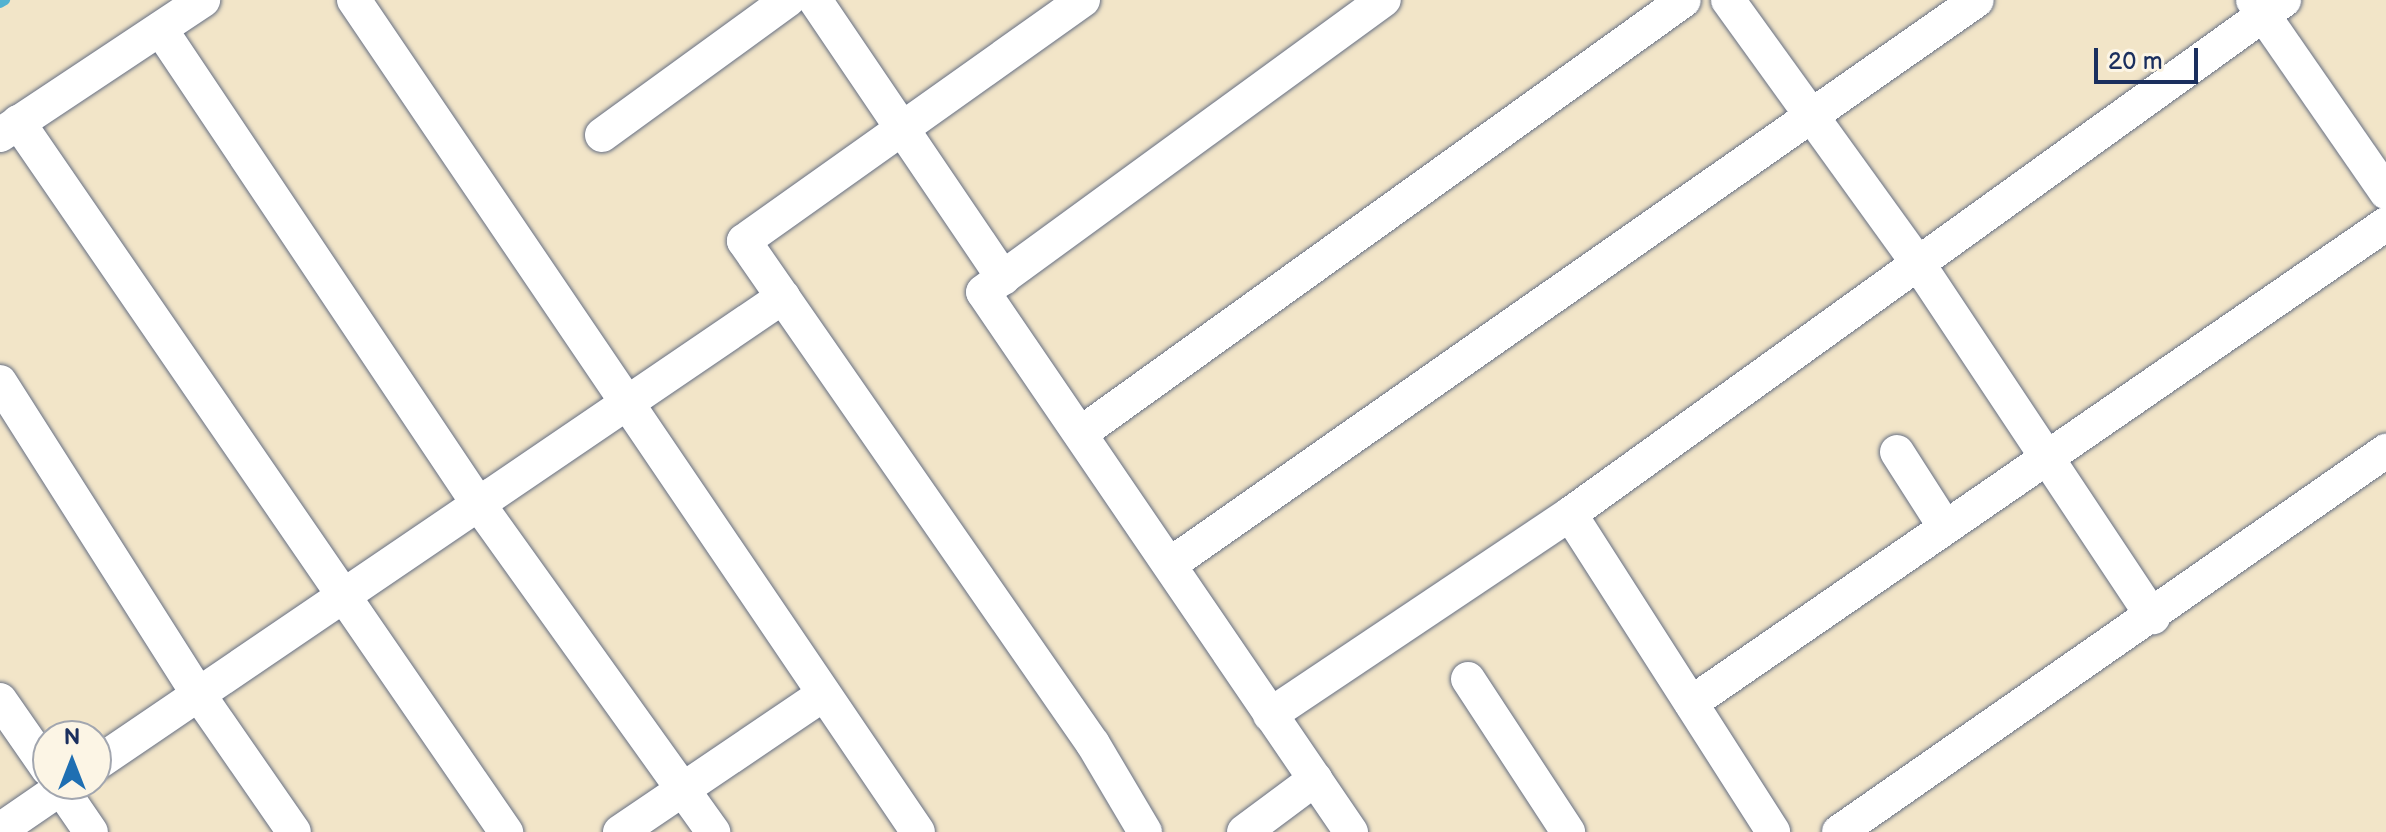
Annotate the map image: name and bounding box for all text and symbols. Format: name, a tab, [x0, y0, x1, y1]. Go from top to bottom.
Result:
scale bar	[2098, 32, 2202, 82]
text: 20 m	[2108, 47, 2163, 76]
north arrow	[32, 720, 112, 800]
text: N	[64, 724, 80, 751]

